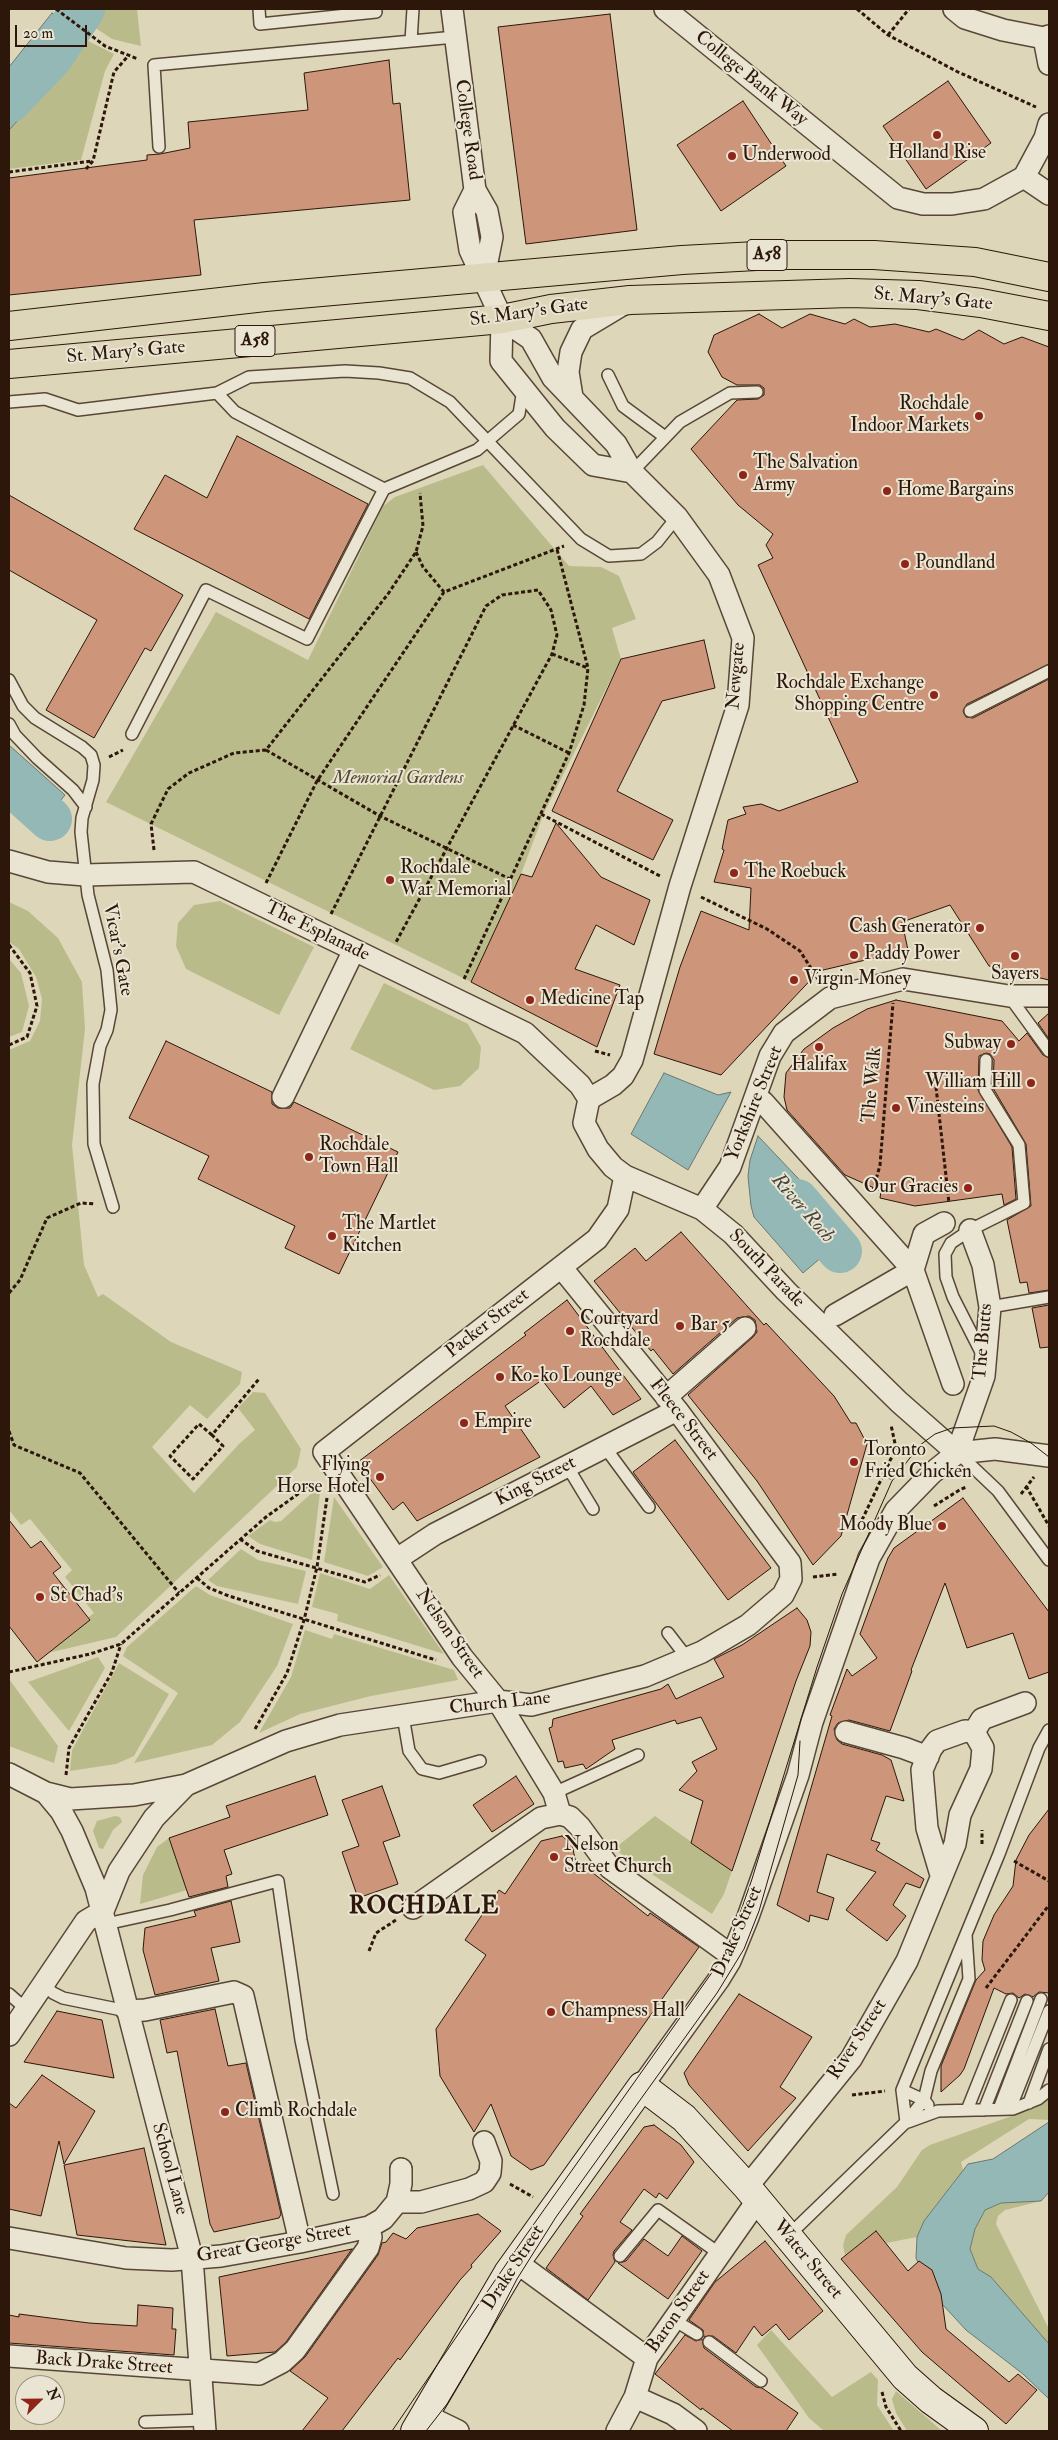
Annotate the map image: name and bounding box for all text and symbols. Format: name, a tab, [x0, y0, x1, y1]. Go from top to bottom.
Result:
scale bar	[18, 15, 90, 47]
text: 20 m	[23, 24, 53, 43]
street label: College Bank Way	[690, 27, 812, 131]
street label: College Road	[449, 78, 485, 182]
marker: Holland Rise	[931, 129, 943, 141]
place label: Holland Rise	[888, 143, 986, 165]
place label: Underwood	[742, 145, 831, 167]
marker: Underwood	[726, 150, 738, 162]
road number: A58	[747, 240, 787, 270]
street label: St. Mary's Gate	[873, 283, 993, 317]
street label: St. Mary's Gate	[468, 293, 590, 333]
road number: A58	[235, 326, 275, 356]
street label: St. Mary's Gate	[66, 336, 186, 370]
place label: Rochdale Indoor Markets	[850, 394, 969, 438]
marker: Rochdale Indoor Markets	[973, 410, 985, 422]
place label: The Salvation Army	[753, 453, 858, 497]
marker: The Salvation Army	[737, 469, 749, 481]
place label: Home Bargains	[897, 480, 1014, 502]
marker: Home Bargains	[881, 485, 893, 497]
place label: Poundland	[915, 553, 995, 575]
marker: Poundland	[899, 558, 911, 570]
street label: Newgate	[723, 641, 751, 711]
place label: Rochdale Exchange Shopping Centre	[775, 673, 924, 717]
marker: Rochdale Exchange Shopping Centre	[928, 689, 940, 701]
park label: Memorial Gardens	[332, 768, 464, 790]
place label: Rochdale War Memorial	[400, 858, 511, 902]
place label: The Roebuck	[744, 862, 846, 884]
marker: The Roebuck	[728, 867, 740, 879]
marker: Rochdale War Memorial	[384, 874, 396, 886]
street label: The Esplanade	[261, 897, 373, 967]
street label: Vicar's Gate	[97, 902, 137, 998]
place label: Cash Generator	[849, 917, 970, 939]
marker: Cash Generator	[974, 922, 986, 934]
place label: Paddy Power	[864, 944, 960, 966]
marker: Paddy Power	[848, 949, 860, 961]
marker: Sayers	[1009, 950, 1021, 962]
place label: Sayers	[991, 964, 1039, 986]
place label: Virgin Money	[804, 969, 911, 991]
marker: Virgin Money	[788, 974, 800, 986]
place label: Medicine Tap	[540, 989, 644, 1011]
marker: Medicine Tap	[524, 994, 536, 1006]
place label: Subway	[944, 1033, 1001, 1055]
marker: Subway	[1005, 1038, 1017, 1050]
marker: Halifax	[813, 1041, 825, 1053]
street label: Yorkshire Street	[721, 1043, 789, 1165]
street label: The Walk	[858, 1046, 888, 1124]
place label: Halifax	[791, 1055, 847, 1077]
place label: William Hill	[925, 1072, 1021, 1094]
marker: William Hill	[1025, 1077, 1037, 1089]
place label: Vinesteins	[906, 1097, 984, 1119]
marker: Vinesteins	[890, 1102, 902, 1114]
place label: Rochdale Town Hall	[319, 1135, 398, 1179]
marker: Rochdale Town Hall	[303, 1151, 315, 1163]
water label: River Roch	[765, 1169, 839, 1249]
place label: Our Gracies	[864, 1177, 958, 1199]
marker: Our Gracies	[962, 1182, 974, 1194]
place label: The Martlet Kitchen	[342, 1214, 436, 1258]
street label: South Parade	[723, 1225, 809, 1313]
marker: The Martlet Kitchen	[326, 1230, 338, 1242]
street label: Packer Street	[442, 1284, 534, 1364]
street label: The Butts	[969, 1303, 999, 1381]
place label: Courtyard Rochdale	[580, 1309, 659, 1353]
place label: Bar 5	[690, 1315, 730, 1337]
marker: Bar 5	[674, 1320, 686, 1332]
marker: Courtyard Rochdale	[564, 1325, 576, 1337]
place label: Ko-ko Lounge	[510, 1366, 622, 1388]
marker: Ko-ko Lounge	[494, 1371, 506, 1383]
street label: Fleece Street	[644, 1374, 722, 1466]
place label: Empire	[474, 1412, 532, 1434]
marker: Empire	[458, 1417, 470, 1429]
place label: Toronto Fried Chicken	[864, 1440, 972, 1484]
street label: King Street	[492, 1452, 580, 1512]
place label: Flying Horse Hotel	[277, 1455, 370, 1499]
marker: Toronto Fried Chicken	[848, 1456, 860, 1468]
marker: Flying Horse Hotel	[374, 1471, 386, 1483]
place label: Moody Blue	[839, 1515, 932, 1537]
marker: Moody Blue	[936, 1520, 948, 1532]
street label: Nelson Street	[410, 1585, 488, 1683]
place label: St Chad's	[50, 1586, 123, 1608]
marker: St Chad's	[34, 1591, 46, 1603]
street label: Church Lane	[448, 1687, 552, 1721]
place label: Nelson Street Church	[564, 1835, 672, 1879]
marker: Nelson Street Church	[548, 1851, 560, 1863]
street label: Drake Street	[708, 1883, 768, 1981]
district label: ROCHDALE	[348, 1894, 500, 1922]
street label: River Street	[824, 1995, 892, 2085]
place label: Champness Hall	[561, 2001, 685, 2023]
marker: Champness Hall	[545, 2006, 557, 2018]
place label: Climb Rochdale	[235, 2101, 357, 2123]
marker: Climb Rochdale	[219, 2106, 231, 2118]
street label: School Lane	[146, 2120, 192, 2218]
street label: Water Street	[767, 2216, 847, 2304]
street label: Great George Street	[195, 2219, 353, 2269]
street label: Drake Street	[478, 2221, 550, 2315]
street label: Baron Street	[642, 2266, 716, 2358]
street label: Back Drake Street	[34, 2348, 174, 2380]
north arrow	[15, 2375, 65, 2425]
text: N	[43, 2385, 64, 2403]

